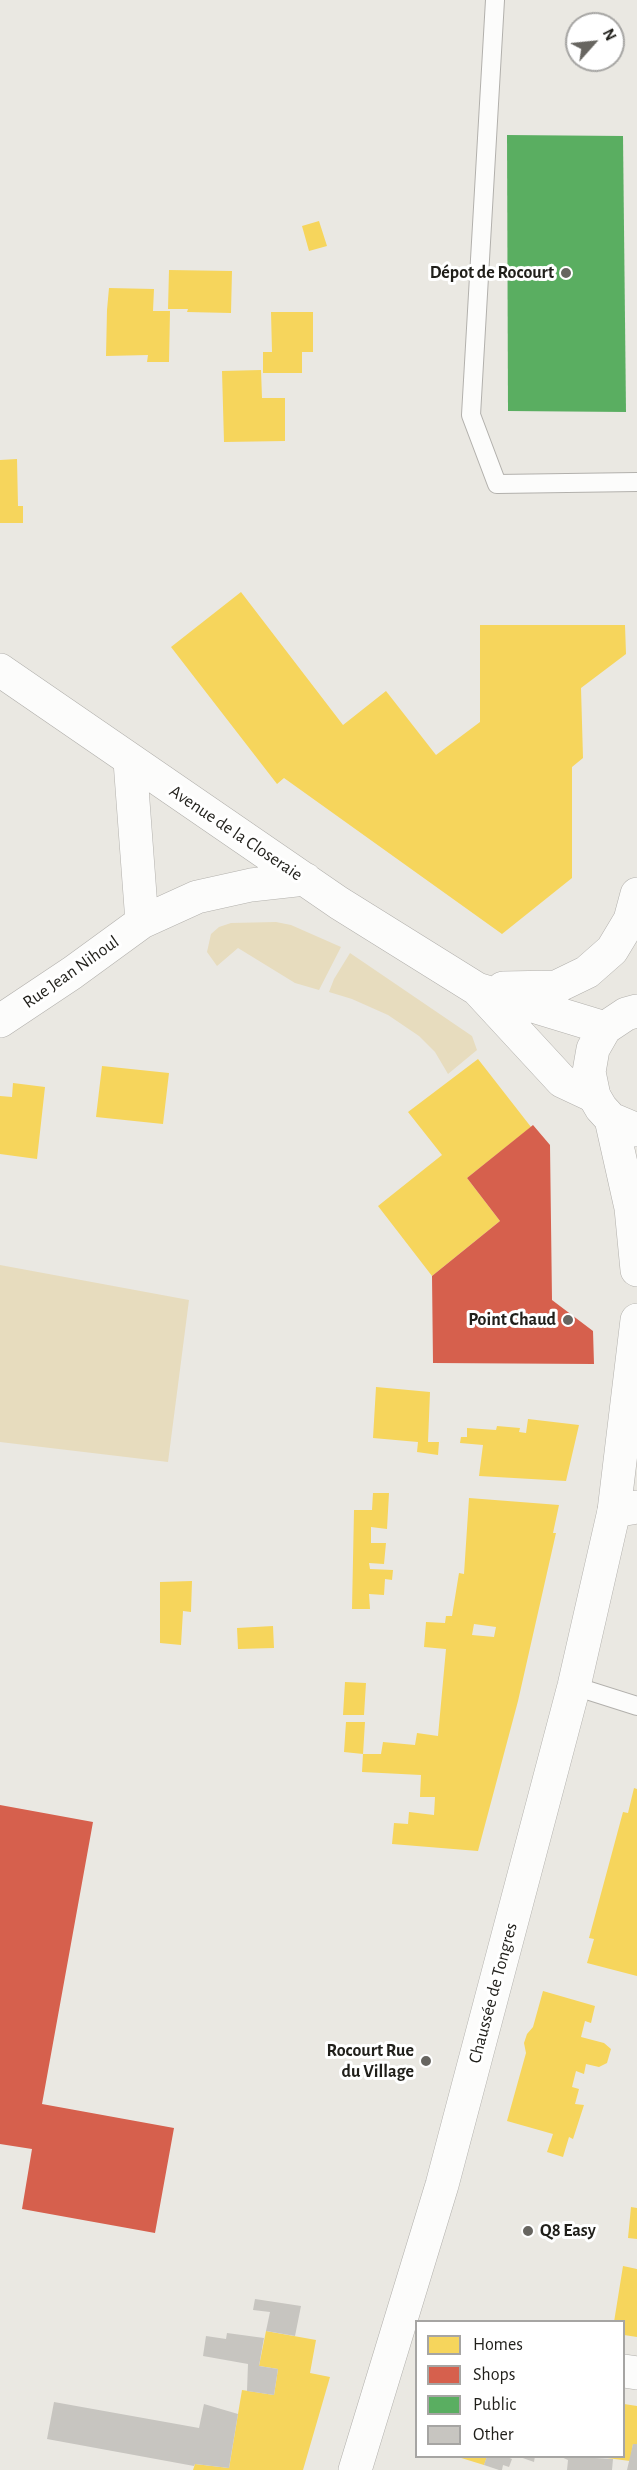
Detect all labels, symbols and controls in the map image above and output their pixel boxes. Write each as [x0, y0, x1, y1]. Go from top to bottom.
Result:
north arrow [565, 12, 625, 72]
text: N [600, 26, 619, 43]
place label: Dépot de Rocourt [430, 262, 554, 284]
marker: Dépot de Rocourt [559, 266, 573, 280]
street label: Avenue de la Closeraie [165, 780, 307, 886]
street label: Rue Jean Nihoul [19, 931, 123, 1013]
place label: Point Chaud [468, 1309, 556, 1331]
marker: Point Chaud [561, 1313, 575, 1327]
street label: Chaussée de Tongres [464, 1920, 522, 2066]
place label: Rocourt Rue du Village [327, 2040, 414, 2082]
marker: Rocourt Rue du Village [419, 2054, 433, 2068]
place label: Q8 Easy [540, 2220, 596, 2242]
marker: Q8 Easy [521, 2224, 535, 2238]
legend [415, 2320, 625, 2458]
text: Homes [473, 2336, 523, 2354]
text: Shops [473, 2366, 515, 2384]
text: Public [473, 2396, 516, 2414]
text: Other [473, 2426, 514, 2444]

